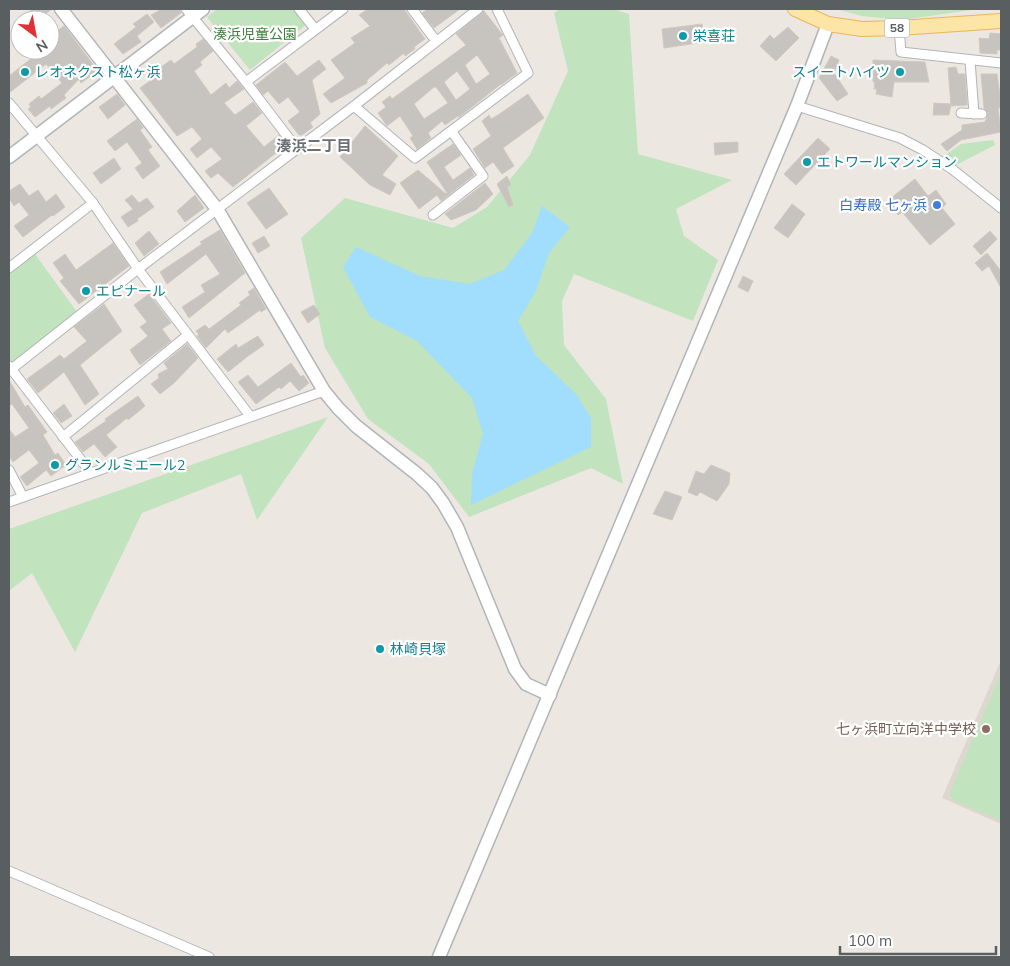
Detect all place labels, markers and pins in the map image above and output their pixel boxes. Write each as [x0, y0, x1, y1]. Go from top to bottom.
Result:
place label: 栄喜荘 [693, 27, 735, 45]
marker: 栄喜荘 [677, 30, 689, 42]
place label: レオネクスト松ヶ浜 [35, 63, 161, 81]
place label: スイートハイツ [792, 63, 890, 81]
marker: レオネクスト松ヶ浜 [19, 66, 31, 78]
marker: スイートハイツ [894, 66, 906, 78]
place label: エトワールマンション [817, 153, 957, 171]
marker: エトワールマンション [801, 156, 813, 168]
place label: 白寿殿 七ヶ浜 [839, 196, 927, 214]
marker: 白寿殿 七ヶ浜 [931, 199, 943, 211]
place label: エピナール [96, 282, 166, 300]
marker: エピナール [80, 285, 92, 297]
place label: グランルミエール2 [65, 456, 185, 474]
marker: グランルミエール2 [49, 459, 61, 471]
place label: 林崎貝塚 [390, 640, 446, 658]
marker: 林崎貝塚 [374, 643, 386, 655]
place label: 七ヶ浜町立向洋中学校 [836, 720, 976, 738]
marker: 七ヶ浜町立向洋中学校 [980, 723, 992, 735]

